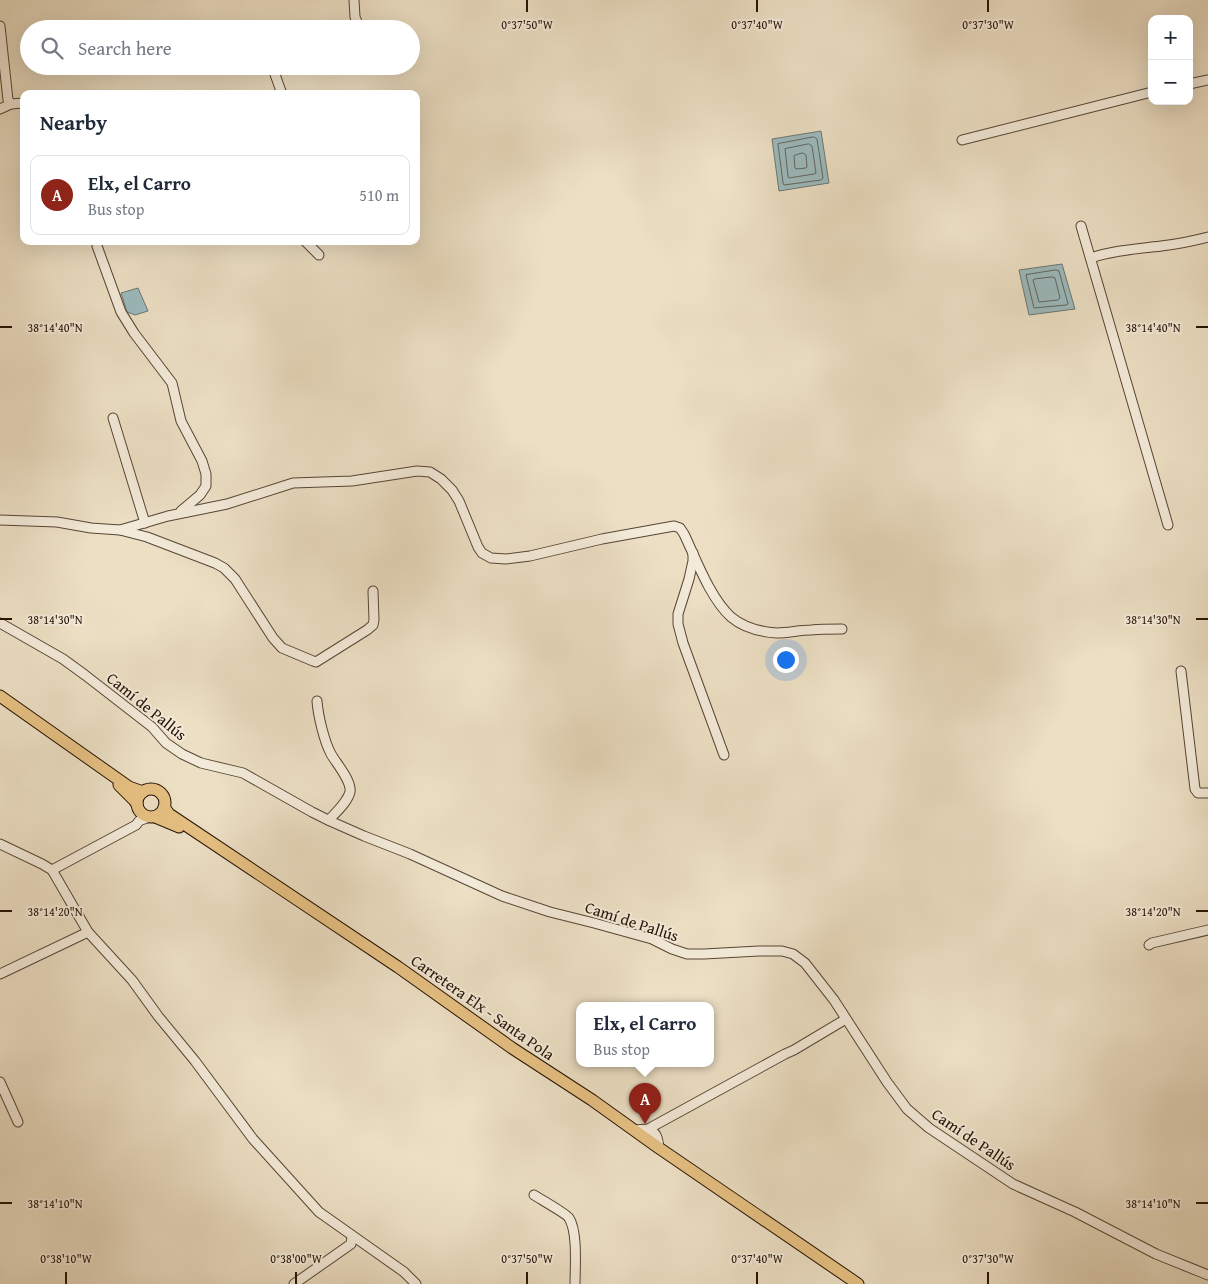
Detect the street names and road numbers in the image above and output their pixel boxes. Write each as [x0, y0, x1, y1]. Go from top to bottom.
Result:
street label: Camí de Pallús [102, 666, 192, 746]
street label: Camí de Pallús [582, 895, 682, 947]
street label: Carretera Elx - Santa Pola [406, 948, 560, 1066]
street label: Camí de Pallús [927, 1102, 1021, 1176]

